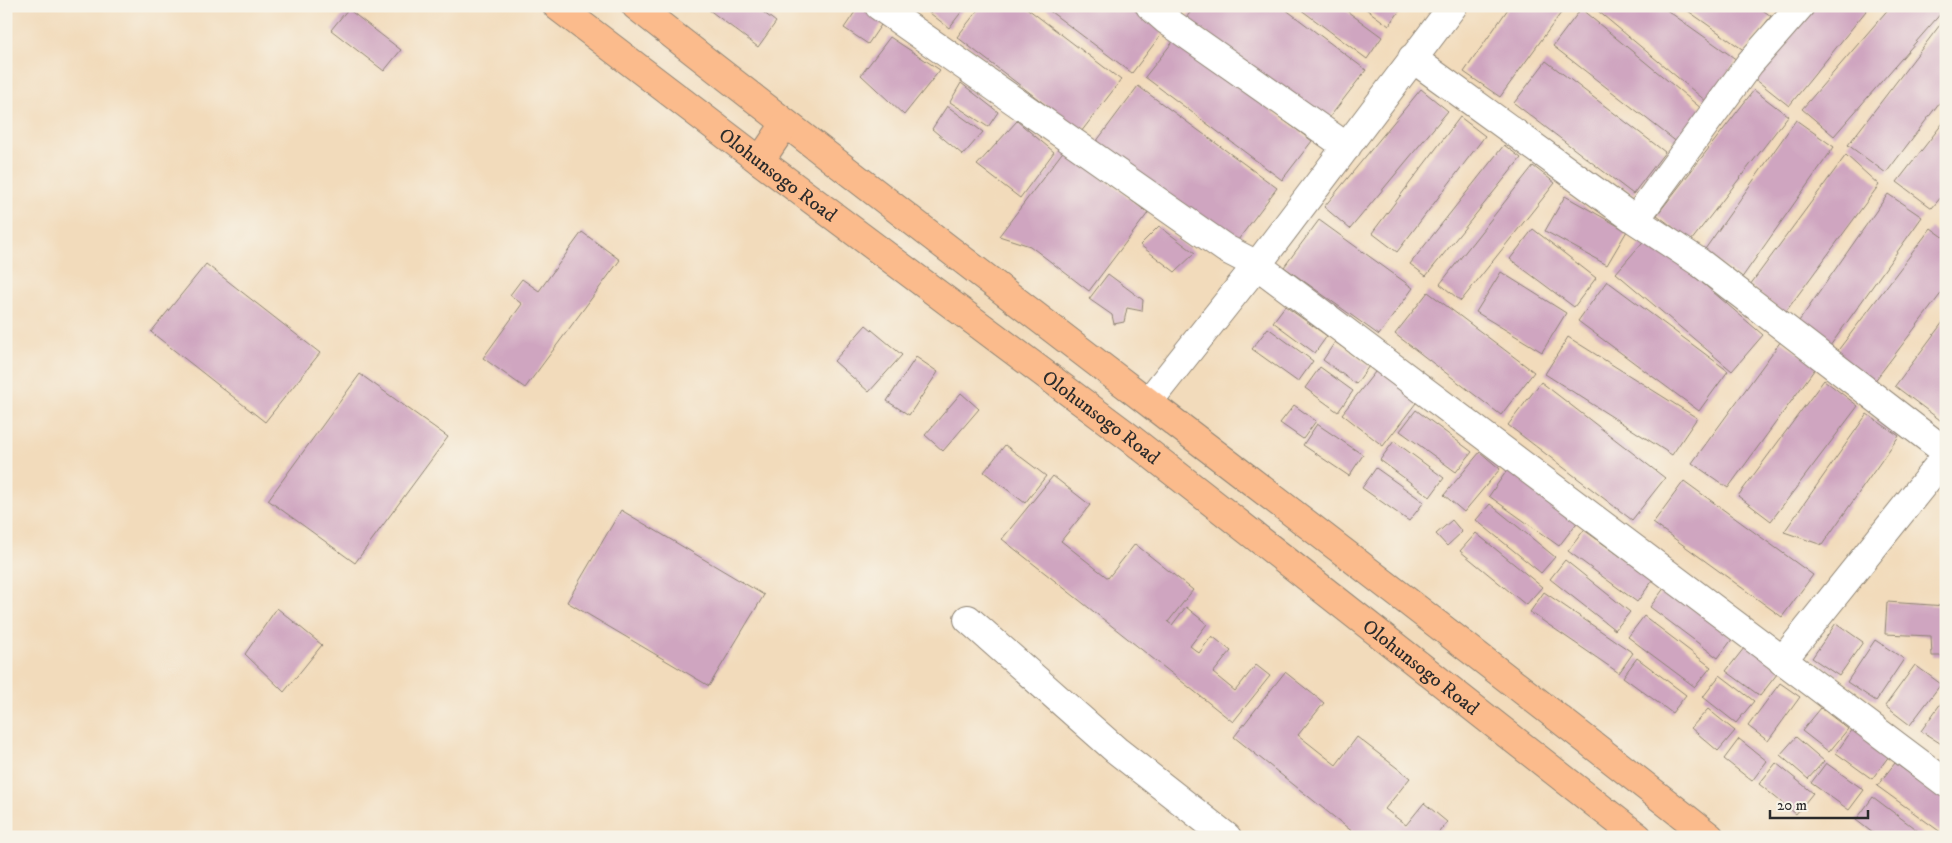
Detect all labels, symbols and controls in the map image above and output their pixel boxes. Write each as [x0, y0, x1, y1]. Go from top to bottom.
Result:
street label: Olohunsogo Road [713, 123, 841, 228]
street label: Olohunsogo Road [1036, 365, 1165, 471]
street label: Olohunsogo Road [1357, 614, 1484, 722]
scale bar [1770, 788, 1867, 820]
text: 20 m [1777, 796, 1807, 815]

